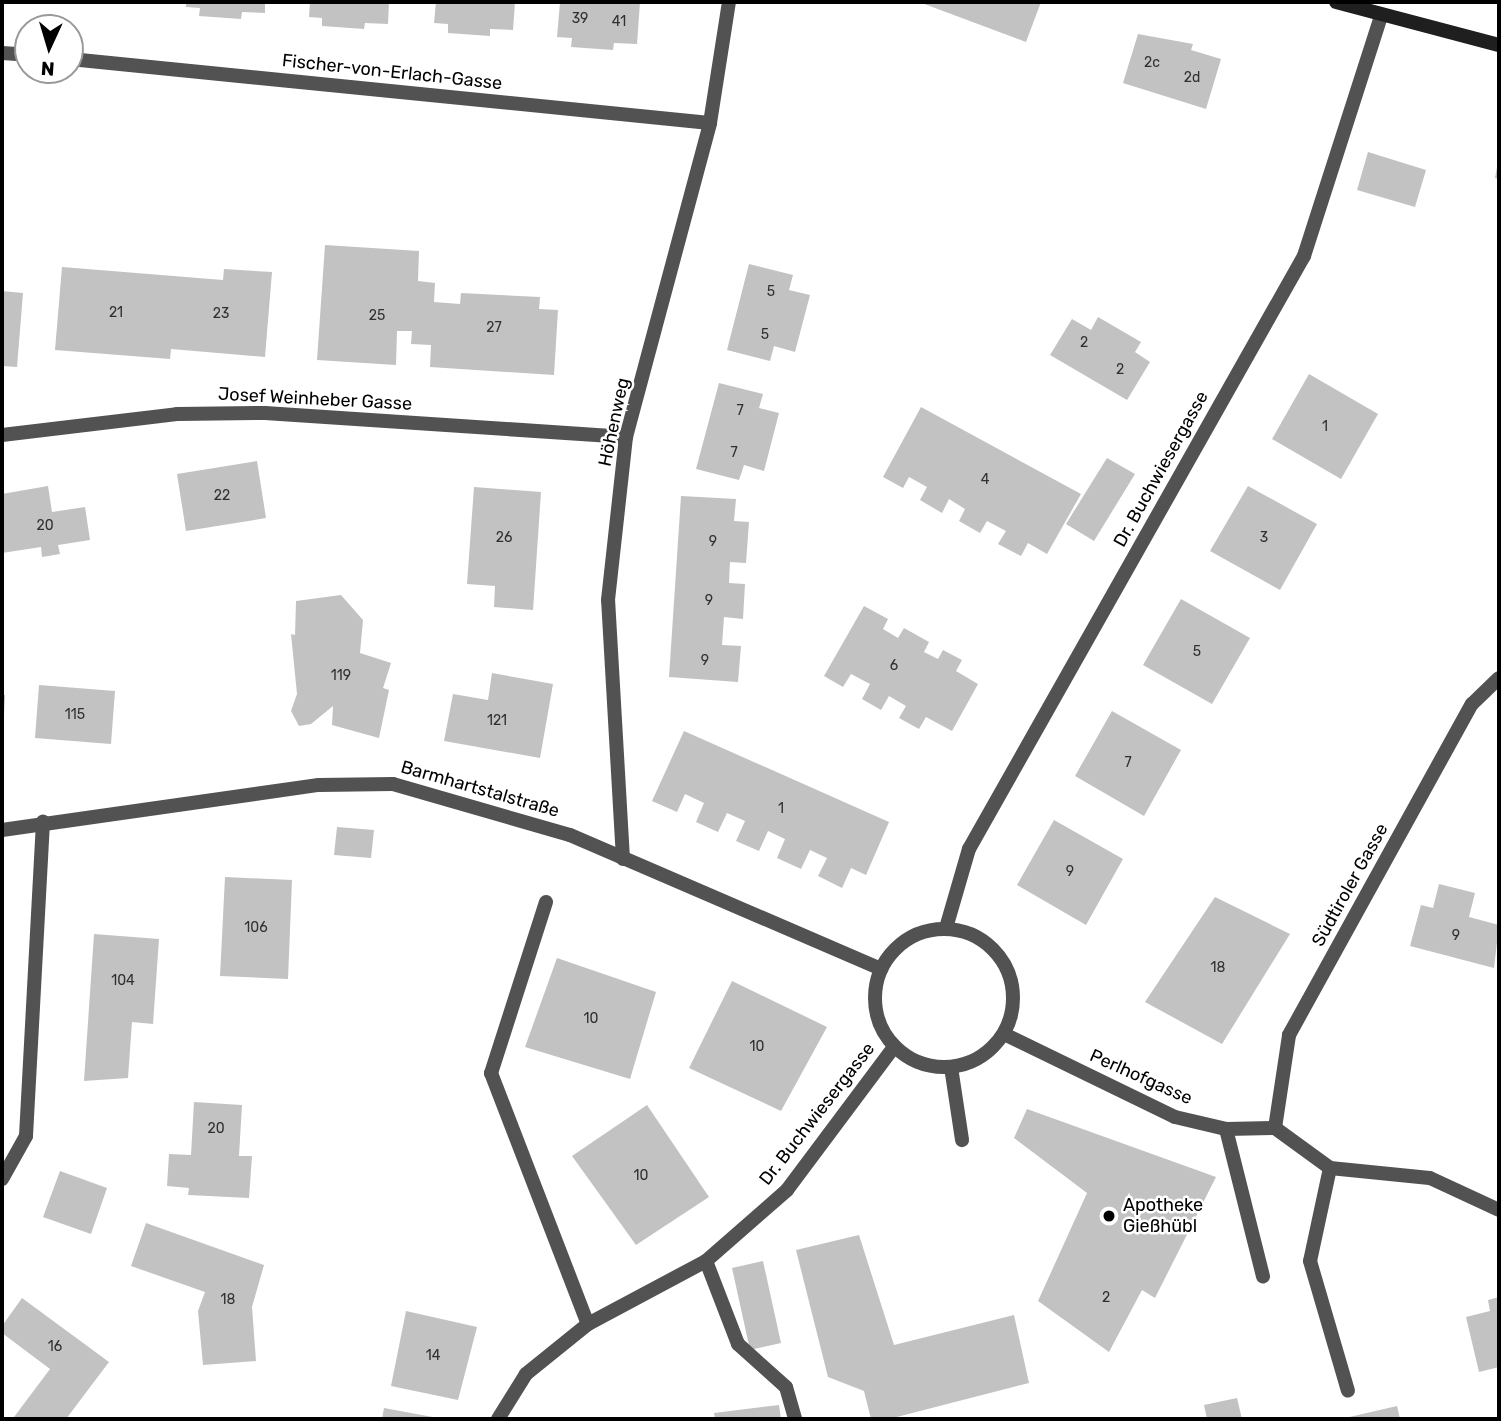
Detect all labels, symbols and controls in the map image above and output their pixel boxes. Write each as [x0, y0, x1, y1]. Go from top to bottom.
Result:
house number: 39 [572, 11, 588, 27]
north arrow [14, 14, 84, 84]
house number: 41 [612, 14, 626, 30]
street label: Fischer-von-Erlach-Gasse [281, 50, 503, 94]
house number: 2c [1144, 55, 1160, 71]
text: N [40, 57, 55, 80]
house number: 2d [1184, 70, 1200, 86]
house number: 5 [767, 284, 775, 300]
house number: 21 [109, 305, 123, 321]
house number: 23 [213, 306, 229, 322]
house number: 25 [369, 308, 385, 324]
house number: 27 [486, 320, 502, 336]
house number: 5 [761, 327, 769, 343]
house number: 2 [1080, 335, 1088, 351]
house number: 2 [1116, 362, 1124, 378]
street label: Höhenweg [594, 376, 634, 468]
street label: Josef Weinheber Gasse [217, 383, 413, 415]
street label: Dr. Buchwiesergasse [1109, 387, 1213, 551]
house number: 7 [736, 403, 744, 419]
house number: 1 [1322, 419, 1328, 435]
house number: 7 [730, 445, 738, 461]
house number: 4 [981, 472, 989, 488]
house number: 22 [214, 488, 230, 504]
house number: 20 [36, 518, 54, 534]
house number: 26 [496, 530, 512, 546]
house number: 3 [1260, 530, 1268, 546]
house number: 9 [709, 534, 717, 550]
house number: 9 [705, 593, 713, 609]
house number: 5 [1193, 644, 1201, 660]
house number: 9 [701, 653, 709, 669]
house number: 6 [890, 658, 898, 674]
house number: 119 [331, 668, 351, 684]
house number: 115 [65, 707, 85, 723]
house number: 121 [487, 713, 507, 729]
house number: 7 [1124, 755, 1132, 771]
street label: Barmhartstalstraße [398, 756, 562, 822]
house number: 1 [778, 801, 784, 817]
street label: Südtiroler Gasse [1307, 820, 1393, 950]
house number: 9 [1066, 864, 1074, 880]
house number: 106 [244, 920, 268, 936]
house number: 9 [1452, 928, 1460, 944]
house number: 18 [1211, 960, 1225, 976]
house number: 104 [111, 973, 135, 989]
house number: 10 [584, 1011, 598, 1027]
street label: Dr. Buchwiesergasse [755, 1038, 879, 1190]
house number: 10 [750, 1039, 764, 1055]
street label: Perlhofgasse [1086, 1045, 1196, 1109]
house number: 20 [207, 1121, 225, 1137]
house number: 10 [634, 1168, 648, 1184]
place label: Apotheke Gießhübl [1123, 1195, 1203, 1238]
marker: Apotheke Gießhübl [1101, 1208, 1117, 1224]
house number: 2 [1102, 1290, 1110, 1306]
house number: 18 [221, 1292, 235, 1308]
house number: 16 [48, 1339, 62, 1355]
house number: 14 [426, 1348, 440, 1364]

